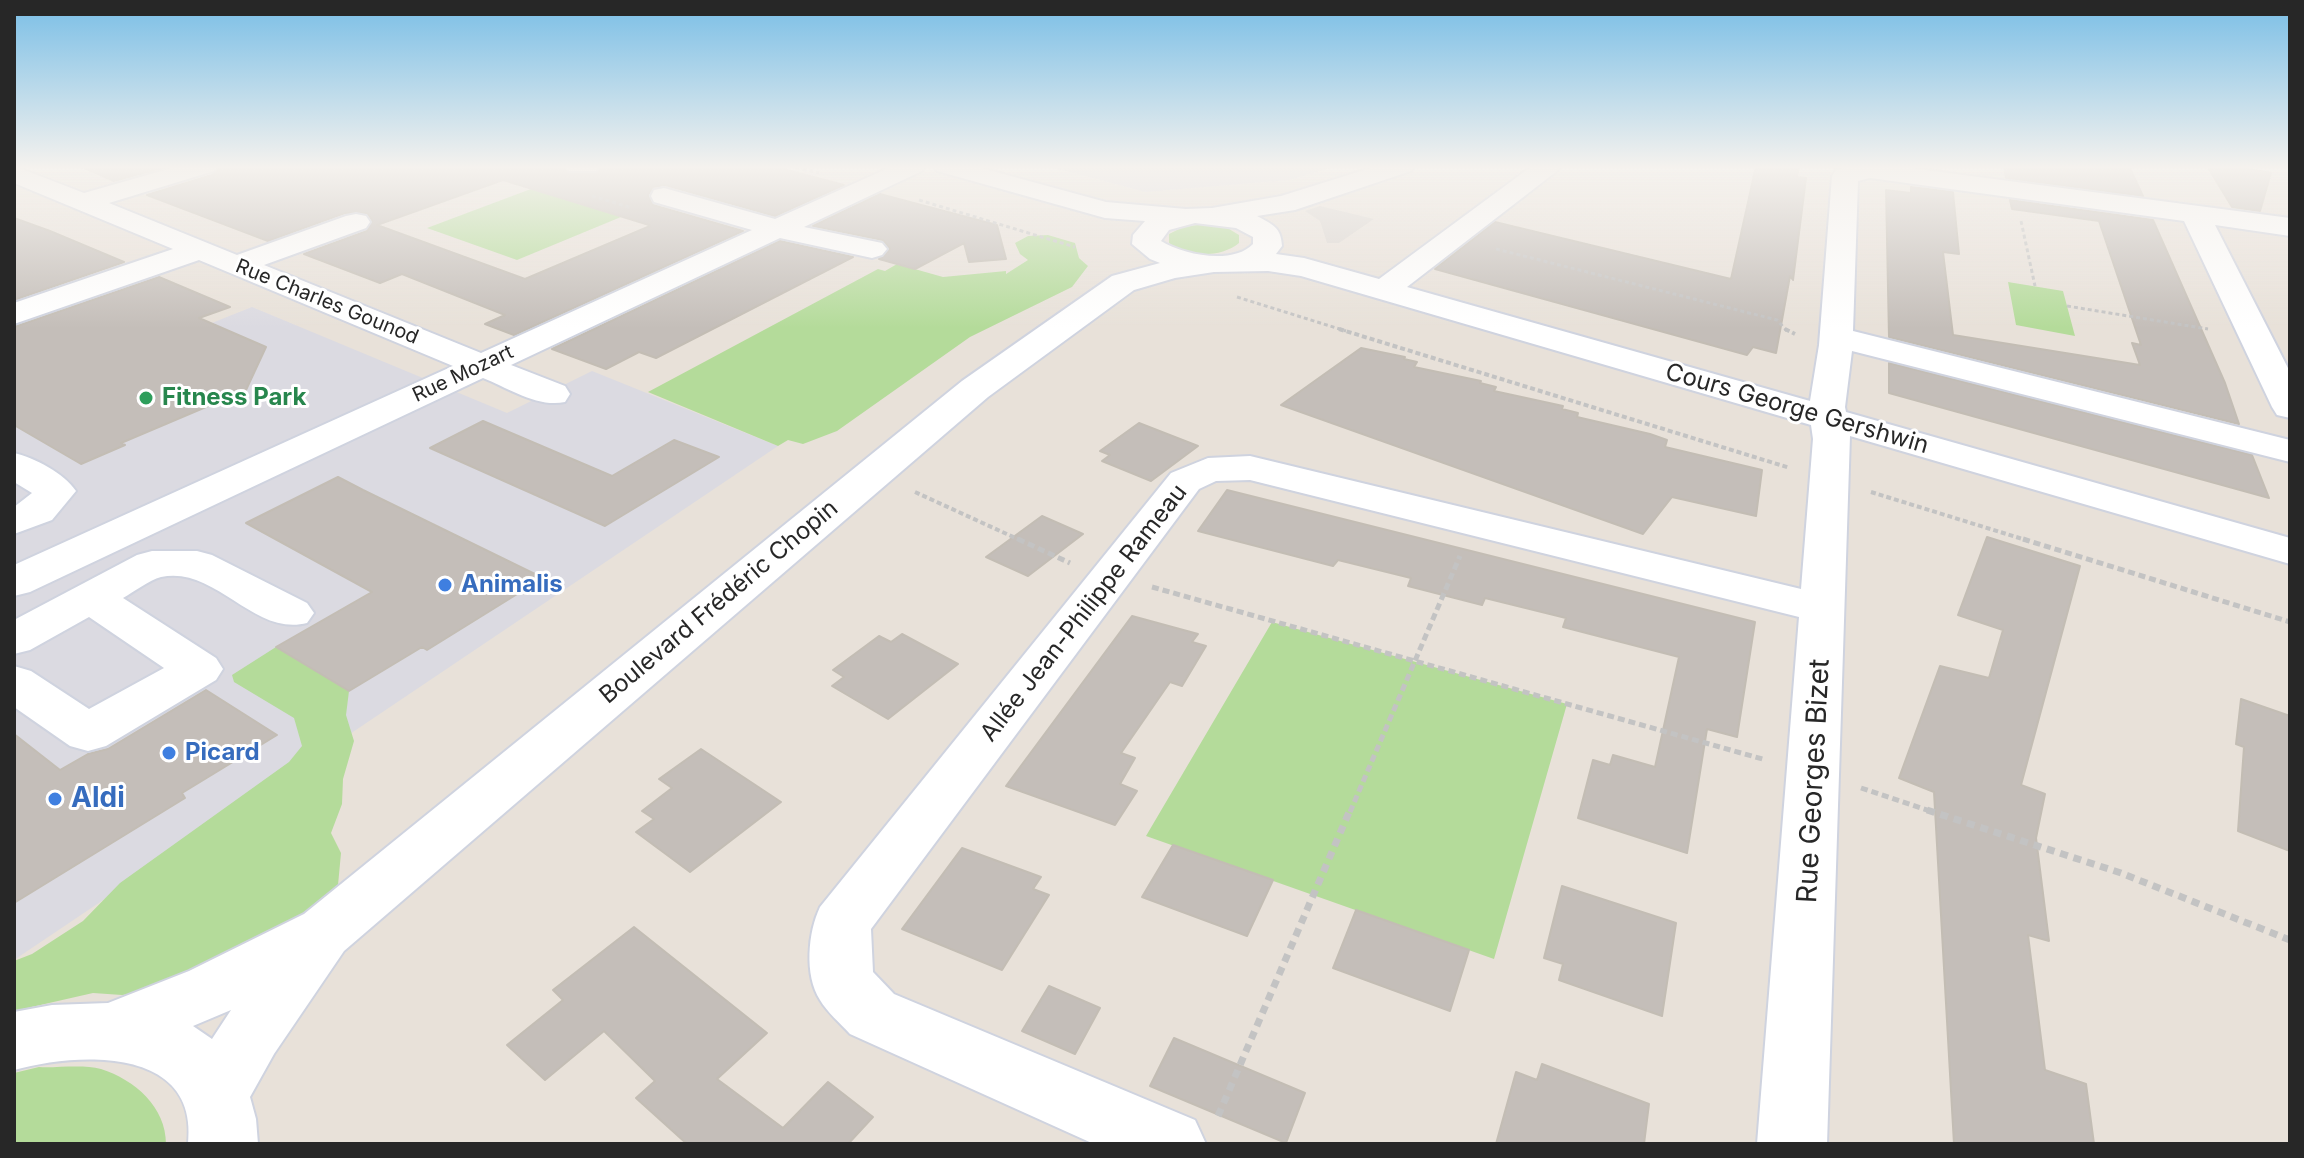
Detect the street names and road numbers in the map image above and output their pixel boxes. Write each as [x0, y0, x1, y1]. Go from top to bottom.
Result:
street label: Rue Charles Gounod [232, 254, 422, 350]
street label: Rue Mozart [409, 340, 517, 408]
street label: Cours George Gershwin [1662, 358, 1932, 460]
street label: Allée Jean-Philippe Rameau [975, 479, 1193, 747]
street label: Boulevard Frédéric Chopin [594, 494, 844, 710]
street label: Rue Georges Bizet [1791, 658, 1837, 904]

